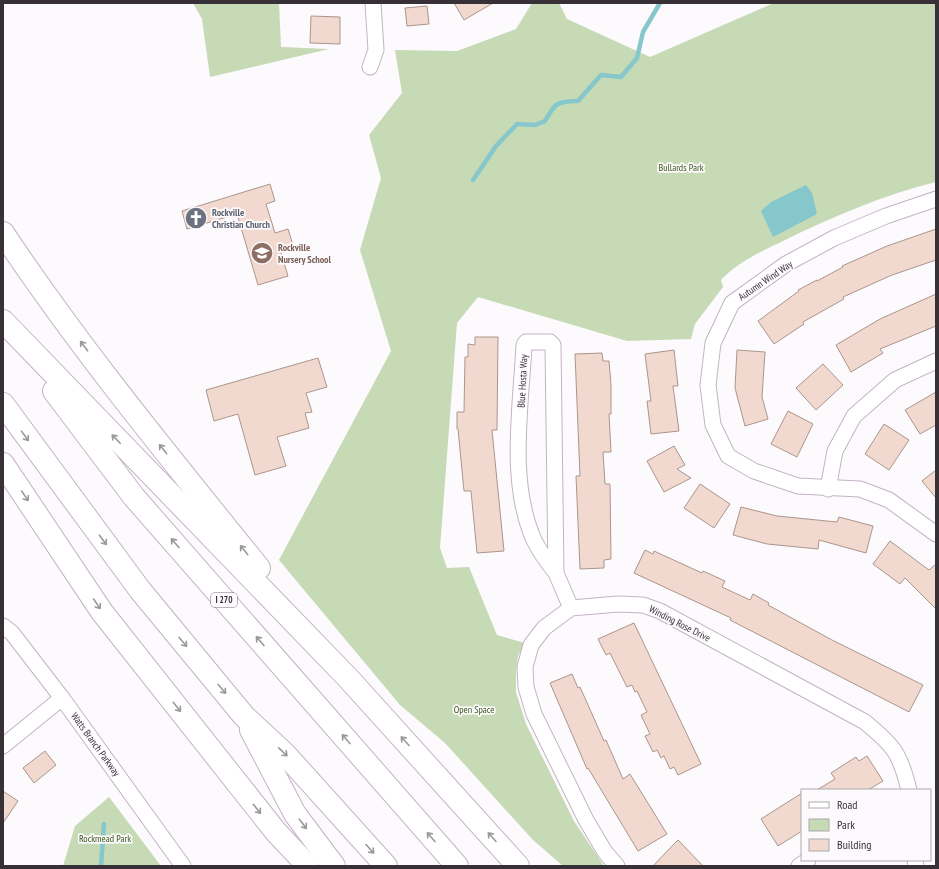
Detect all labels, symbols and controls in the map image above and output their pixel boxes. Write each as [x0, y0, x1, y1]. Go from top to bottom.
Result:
park label: Bullards Park [658, 161, 704, 174]
church icon: Rockville Christian Church [183, 205, 209, 231]
place label: Rockville Christian Church [212, 206, 270, 231]
school or university icon: Rockville Nursery School [249, 240, 275, 266]
place label: Rockville Nursery School [278, 241, 332, 266]
street label: Autumn Wind Way [736, 257, 795, 303]
one-way arrow [79, 340, 88, 351]
street label: Blue Hosta Way [515, 354, 530, 408]
one-way arrow [21, 430, 29, 441]
one-way arrow [112, 434, 121, 444]
one-way arrow [158, 444, 167, 455]
one-way arrow [21, 490, 29, 501]
one-way arrow [98, 535, 107, 546]
one-way arrow [170, 538, 179, 548]
one-way arrow [240, 545, 249, 555]
road number: I 270 [211, 593, 237, 607]
one-way arrow [93, 598, 101, 609]
street label: Winding Rose Drive [647, 602, 713, 644]
one-way arrow [256, 636, 265, 646]
one-way arrow [178, 637, 187, 648]
one-way arrow [217, 684, 226, 695]
one-way arrow [173, 701, 181, 712]
park label: Open Space [454, 703, 494, 716]
street label: Watts Branch Parkway [68, 710, 123, 779]
one-way arrow [341, 733, 350, 744]
one-way arrow [401, 736, 410, 746]
one-way arrow [278, 747, 288, 757]
legend [801, 789, 931, 861]
text: Road [837, 797, 857, 812]
one-way arrow [253, 803, 262, 814]
text: Park [837, 817, 855, 832]
one-way arrow [299, 818, 307, 829]
one-way arrow [427, 831, 436, 842]
park label: Rockmead Park [79, 832, 131, 845]
one-way arrow [487, 832, 497, 842]
text: Building [837, 837, 872, 852]
one-way arrow [365, 843, 374, 853]

